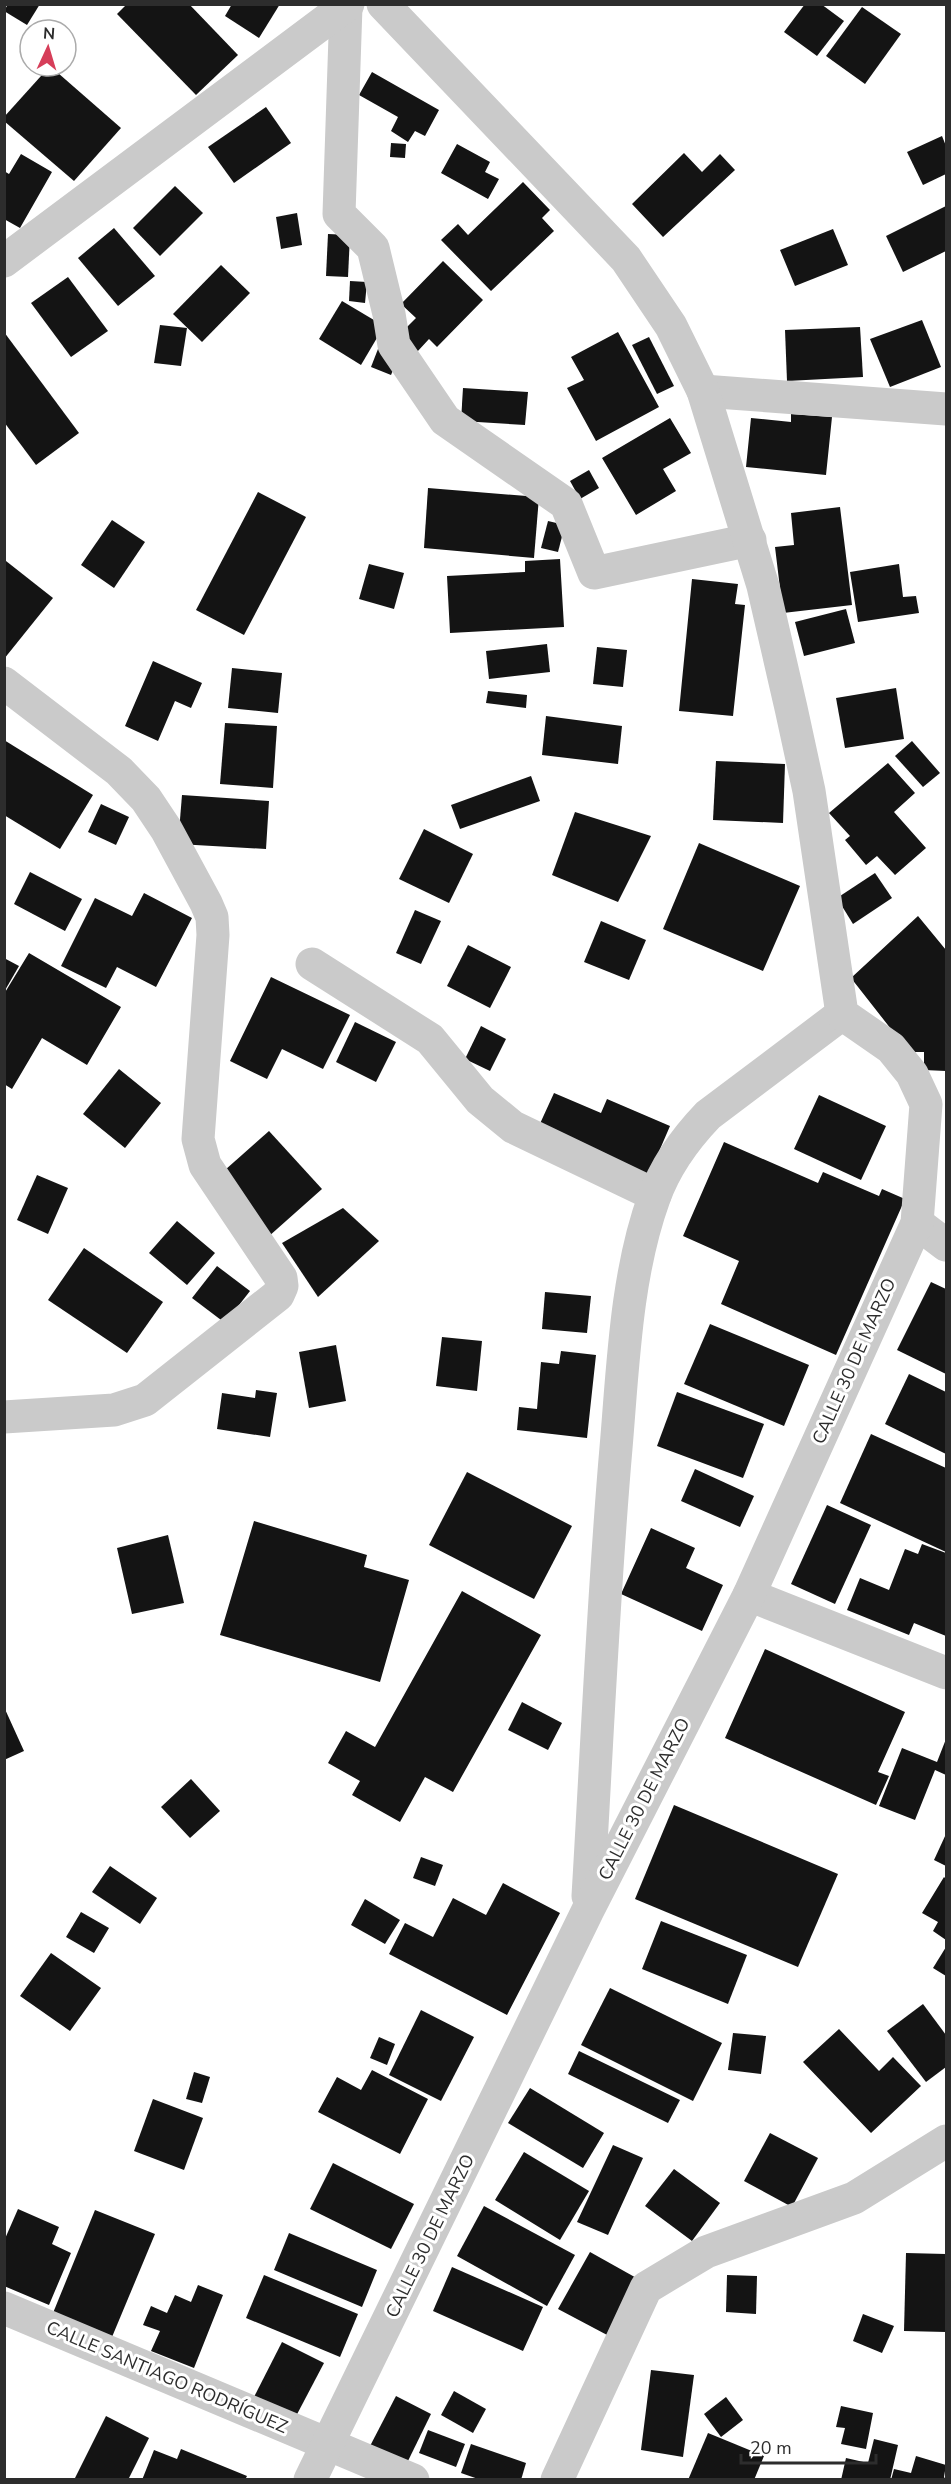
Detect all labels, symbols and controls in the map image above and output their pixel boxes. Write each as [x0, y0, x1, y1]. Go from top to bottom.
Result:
north arrow [18, 18, 78, 78]
text: N [42, 23, 56, 45]
street label: CALLE 30 DE MARZO [807, 1274, 901, 1448]
street label: CALLE 30 DE MARZO [593, 1714, 695, 1884]
street label: CALLE 30 DE MARZO [380, 2150, 480, 2322]
street label: CALLE SANTIAGO RODRÍGUEZ [43, 2315, 292, 2439]
scale bar [741, 2427, 876, 2465]
text: 20 m [750, 2436, 792, 2460]

